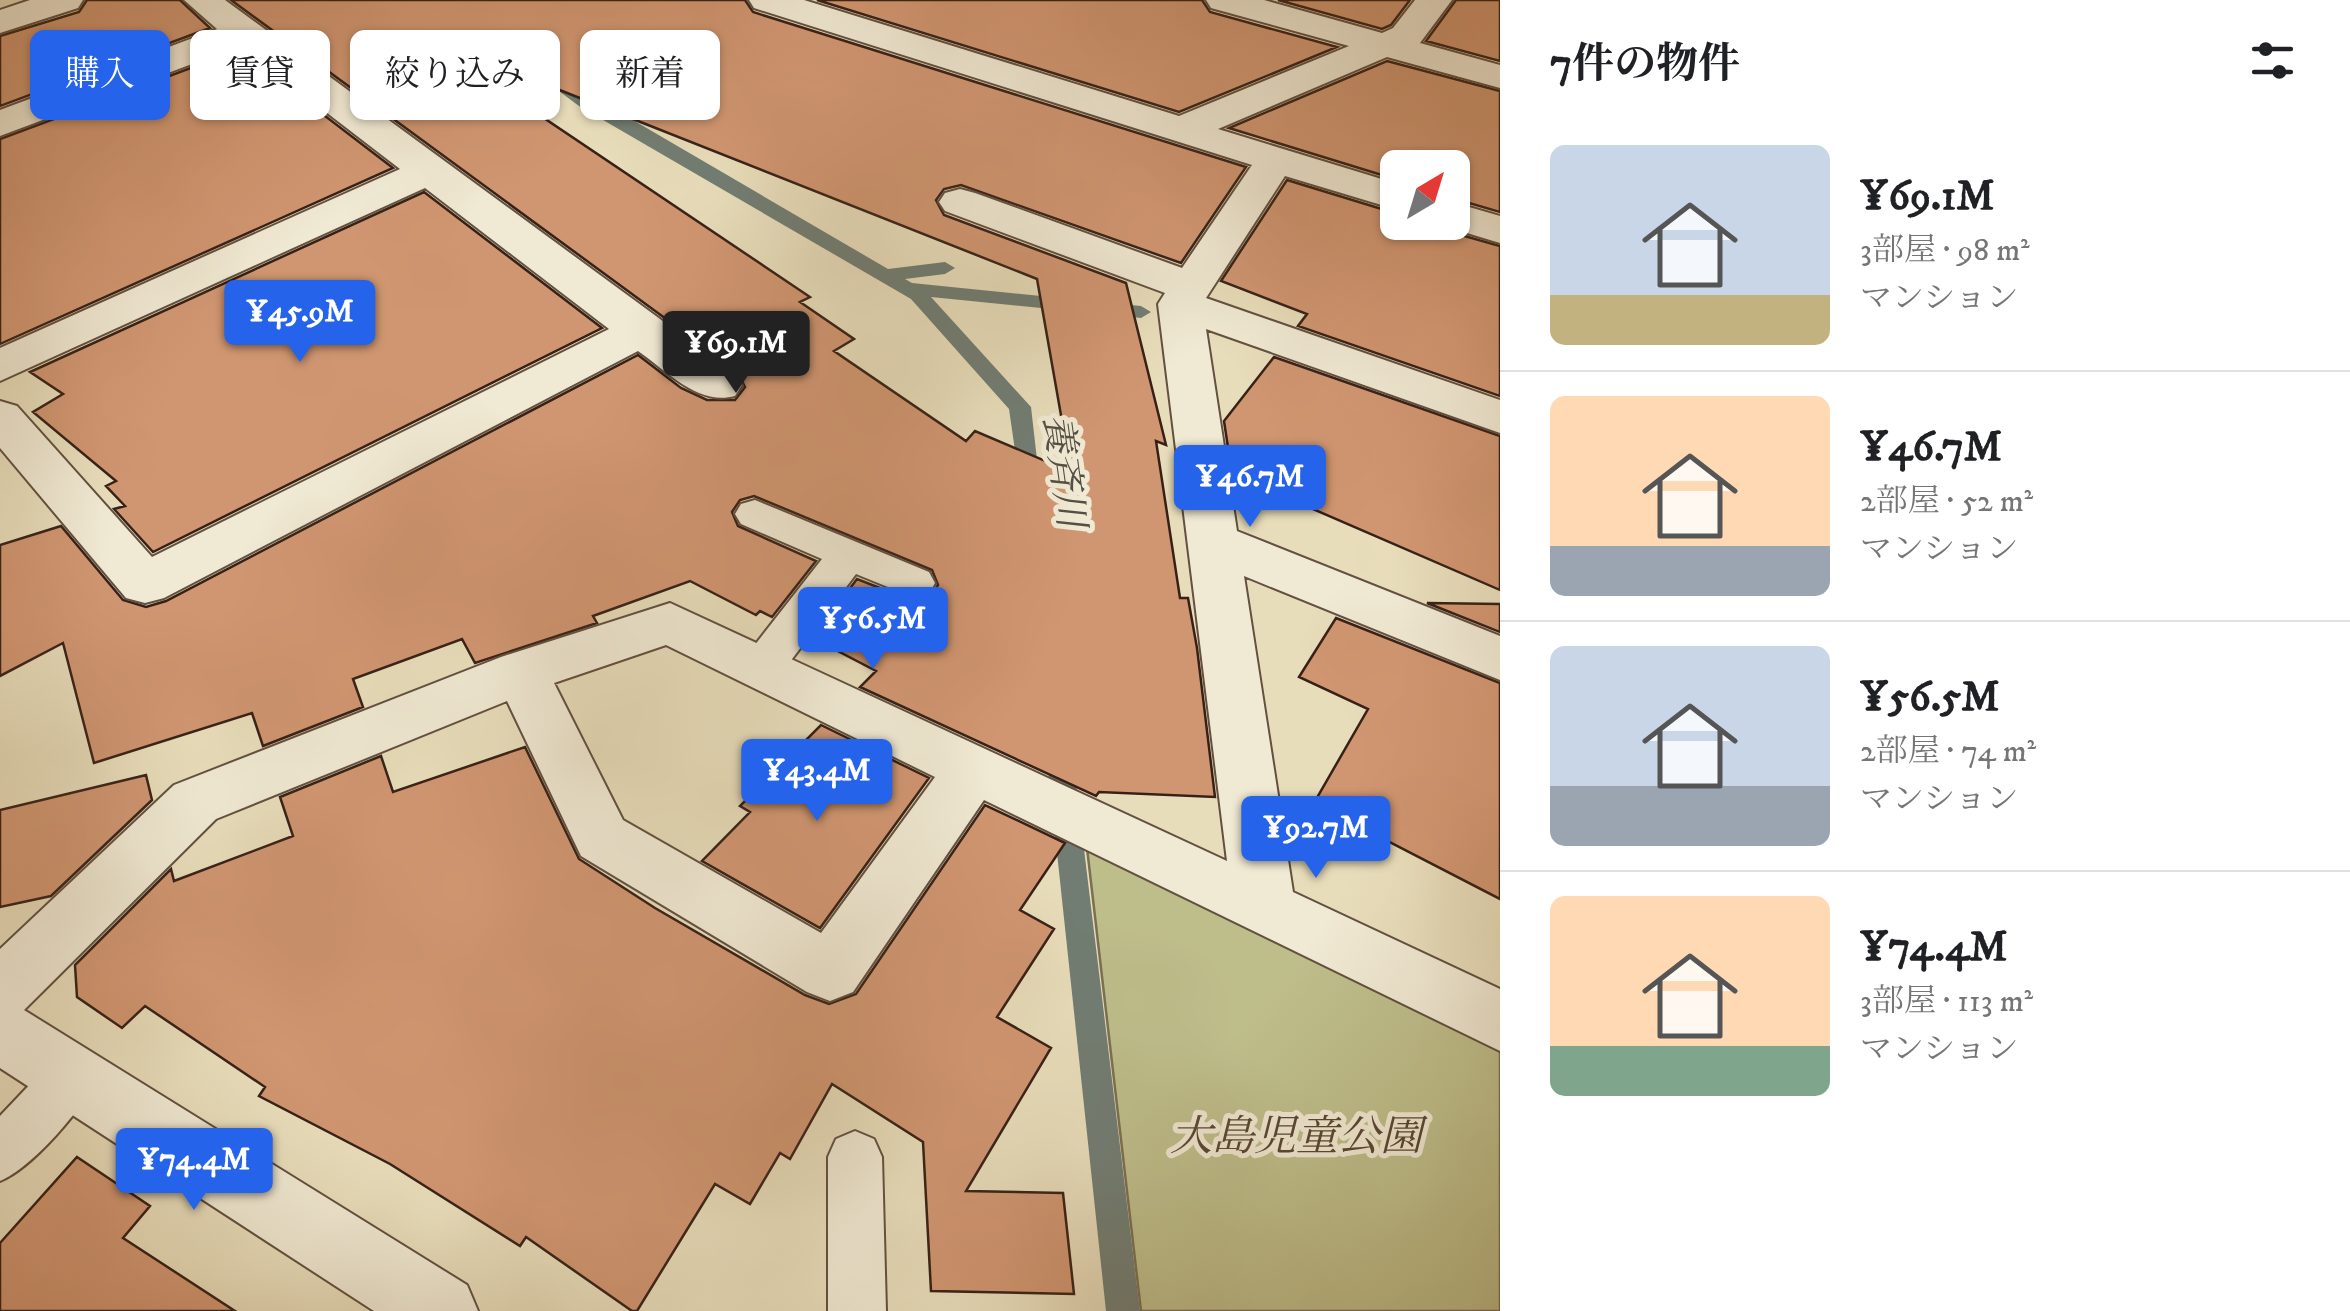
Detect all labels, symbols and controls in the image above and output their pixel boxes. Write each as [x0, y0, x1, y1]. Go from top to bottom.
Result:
chip: 購入 [30, 30, 170, 120]
chip: 賃貸 [190, 30, 330, 120]
chip: 絞り込み [350, 30, 560, 120]
chip: 新着 [580, 30, 720, 120]
icon: filters [2245, 33, 2300, 88]
text: 7件の物件 [1550, 39, 1740, 91]
north arrow [1380, 150, 1470, 240]
map controls [1380, 150, 1470, 240]
text: ¥69.1M [1860, 171, 1995, 223]
icon: home [1630, 185, 1750, 305]
text: 3部屋 · 98 m² [1860, 231, 2030, 271]
text: マンション [1860, 279, 2019, 319]
pin: ¥45.9M [219, 280, 381, 365]
text: ¥45.9M [246, 292, 354, 332]
pin: ¥69.1M [655, 311, 817, 396]
text: ¥69.1M [685, 323, 787, 363]
water label: 養斉川 [1031, 411, 1095, 535]
text: ¥46.7M [1860, 422, 2002, 474]
icon: home [1630, 436, 1750, 556]
pin: ¥46.7M [1169, 445, 1331, 530]
text: ¥46.7M [1196, 457, 1304, 497]
text: 2部屋 · 52 m² [1860, 482, 2033, 522]
text: マンション [1860, 530, 2019, 570]
pin: ¥56.5M [792, 587, 954, 672]
text: ¥56.5M [820, 599, 926, 639]
text: ¥56.5M [1860, 672, 2000, 724]
icon: home [1630, 686, 1750, 806]
text: 2部屋 · 74 m² [1860, 732, 2036, 772]
pin: ¥43.4M [736, 739, 898, 824]
text: ¥43.4M [763, 751, 871, 791]
text: マンション [1860, 780, 2019, 820]
pin: ¥92.7M [1235, 796, 1397, 881]
text: ¥92.7M [1263, 808, 1369, 848]
text: ¥74.4M [1860, 922, 2008, 974]
icon: home [1630, 936, 1750, 1056]
text: 3部屋 · 113 m² [1860, 982, 2033, 1022]
text: マンション [1860, 1030, 2019, 1070]
park label: 大島児童公園 [1170, 1112, 1428, 1164]
pin: ¥74.4M [113, 1128, 275, 1213]
text: ¥74.4M [138, 1140, 250, 1180]

